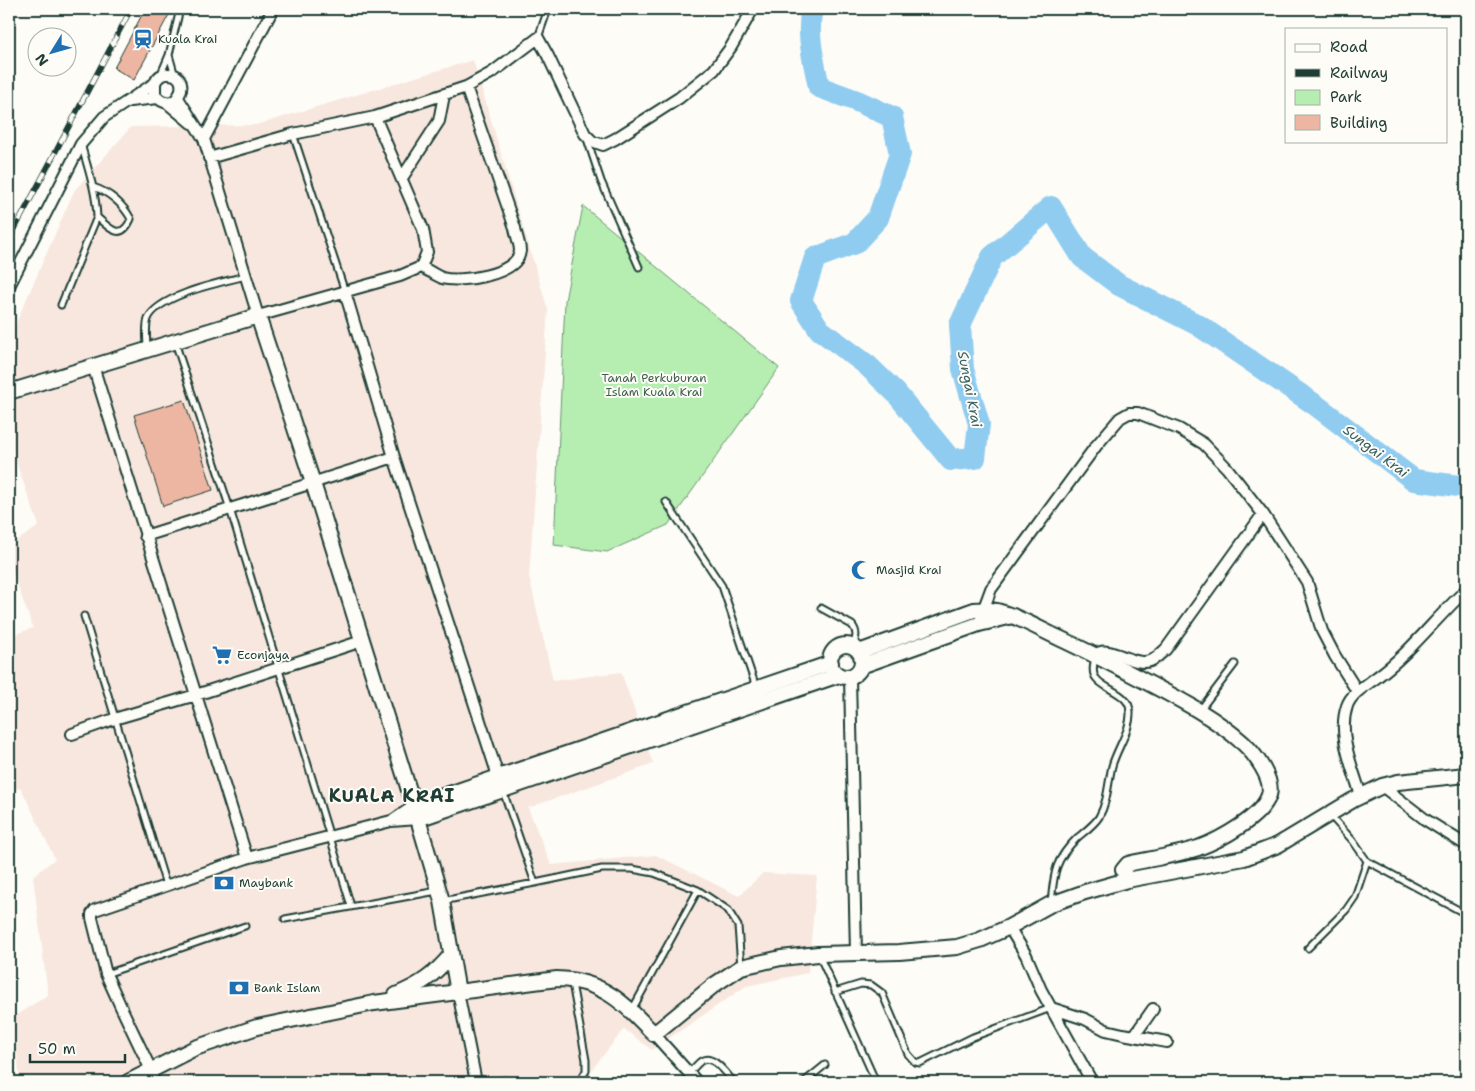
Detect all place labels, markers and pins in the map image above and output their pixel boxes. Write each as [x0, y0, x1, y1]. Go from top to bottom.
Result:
station icon: Kuala Krai [132, 28, 154, 50]
place label: Kuala Krai [158, 31, 217, 47]
mosque icon: Masjid Krai [850, 559, 872, 581]
place label: Masjid Krai [876, 562, 942, 578]
supermarket icon: Econjaya [211, 644, 233, 666]
place label: Econjaya [237, 647, 290, 663]
bank icon: Maybank [213, 872, 235, 894]
place label: Maybank [239, 875, 293, 891]
bank icon: Bank Islam [228, 977, 250, 999]
place label: Bank Islam [254, 980, 320, 996]

